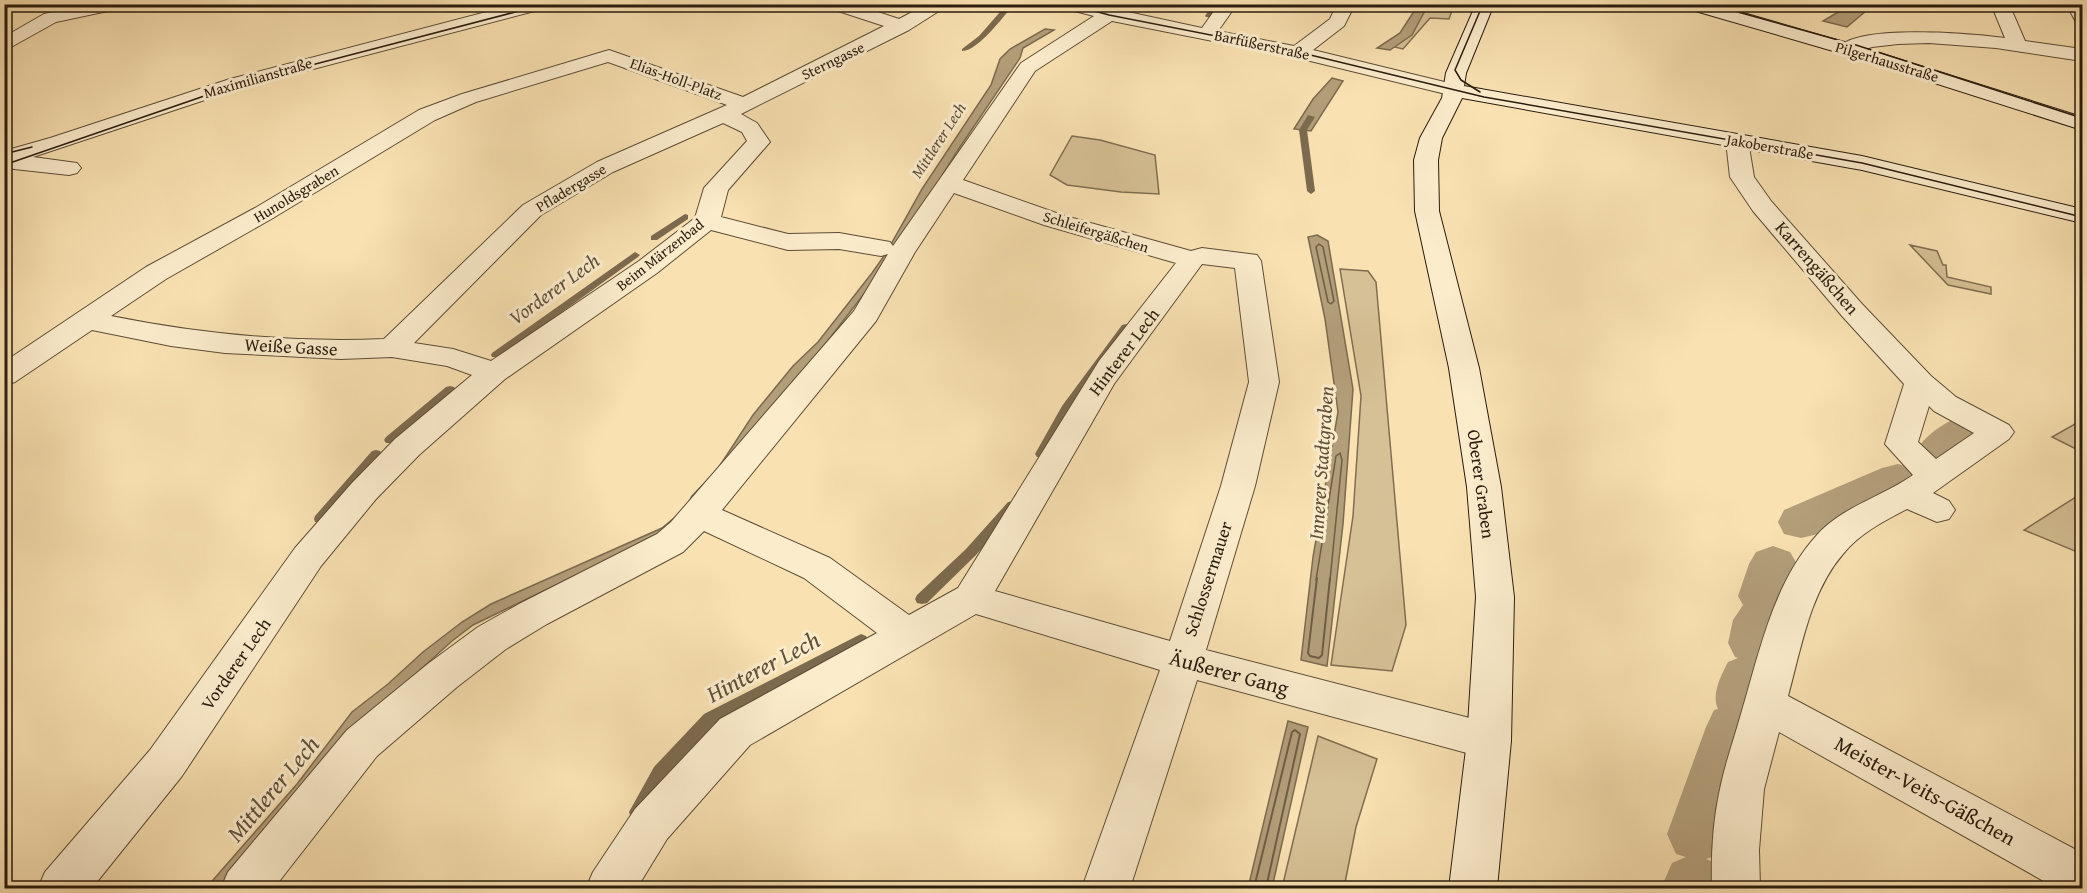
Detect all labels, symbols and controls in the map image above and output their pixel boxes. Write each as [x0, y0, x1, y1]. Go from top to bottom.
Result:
street label: Barfüßerstraße [1213, 24, 1312, 65]
street label: Sterngasse [798, 36, 868, 85]
street label: Pilgerhausstraße [1833, 36, 1941, 87]
street label: Maximilianstraße [201, 52, 315, 103]
street label: Elias-Holl-Platz [627, 52, 726, 105]
water label: Mittlerer Lech [905, 97, 971, 183]
street label: Jakoberstraße [1723, 128, 1815, 164]
street label: Pfladergasse [532, 158, 610, 217]
street label: Hunoldsgraben [249, 160, 343, 227]
street label: Schleifergäßchen [1041, 205, 1152, 258]
street label: Beim Märzenbad [612, 214, 708, 295]
street label: Karrengäßchen [1769, 215, 1866, 321]
water label: Vorderer Lech [502, 246, 605, 332]
street label: Hinterer Lech [1082, 302, 1166, 401]
street label: Weiße Gasse [244, 331, 338, 362]
water label: Innerer Stadtgraben [1301, 385, 1340, 541]
street label: Oberer Graben [1460, 428, 1503, 540]
street label: Schlossermauer [1176, 517, 1239, 640]
street label: Vorderer Lech [194, 612, 277, 715]
water label: Hinterer Lech [699, 622, 826, 712]
street label: Äußerer Gang [1166, 642, 1293, 703]
water label: Mittlerer Lech [218, 728, 327, 849]
street label: Meister-Veits-Gäßchen [1829, 728, 2022, 853]

